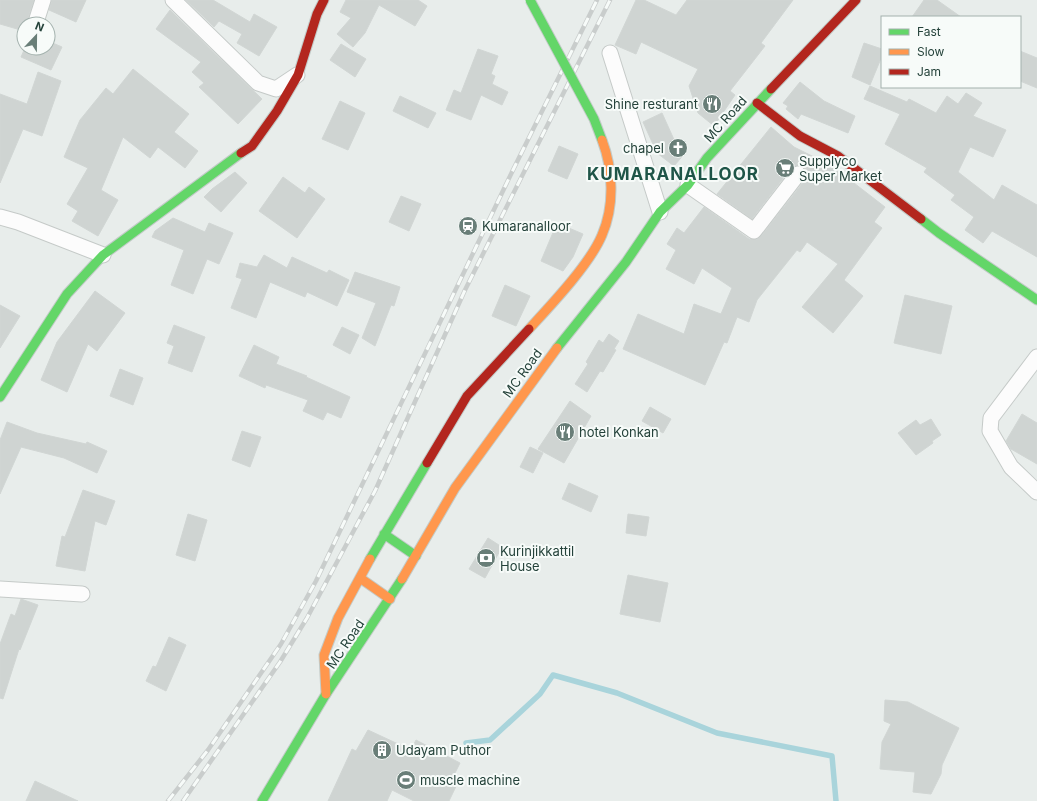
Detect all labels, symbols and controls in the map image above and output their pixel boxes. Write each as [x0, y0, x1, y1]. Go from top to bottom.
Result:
north arrow [16, 16, 56, 56]
legend [881, 16, 1021, 88]
text: N [33, 19, 46, 35]
text: Fast [917, 24, 941, 39]
text: Slow [917, 44, 945, 59]
text: Jam [917, 64, 941, 79]
street label: MC Road [700, 93, 750, 145]
restaurant icon: Shine resturant [701, 93, 723, 115]
place label: Shine resturant [605, 96, 698, 112]
church icon: chapel [667, 137, 689, 159]
place label: chapel [623, 140, 664, 156]
place label: Supplyco Super Market [799, 153, 882, 184]
supermarket icon: Supplyco Super Market [774, 157, 796, 179]
district label: KUMARANALLOOR [587, 164, 759, 184]
station icon: Kumaranalloor [457, 215, 479, 237]
place label: Kumaranalloor [482, 218, 571, 234]
street label: MC Road [499, 346, 545, 400]
restaurant icon: hotel Konkan [554, 421, 576, 443]
place label: hotel Konkan [579, 424, 659, 440]
place label: Kurinjikkattil House [500, 543, 574, 574]
bank icon: Kurinjikkattil House [475, 547, 497, 569]
street label: MC Road [323, 616, 367, 672]
building icon: Udayam Puthor [371, 739, 393, 761]
place label: Udayam Puthor [396, 742, 491, 758]
sports icon: muscle machine [395, 769, 417, 791]
place label: muscle machine [420, 772, 520, 788]

